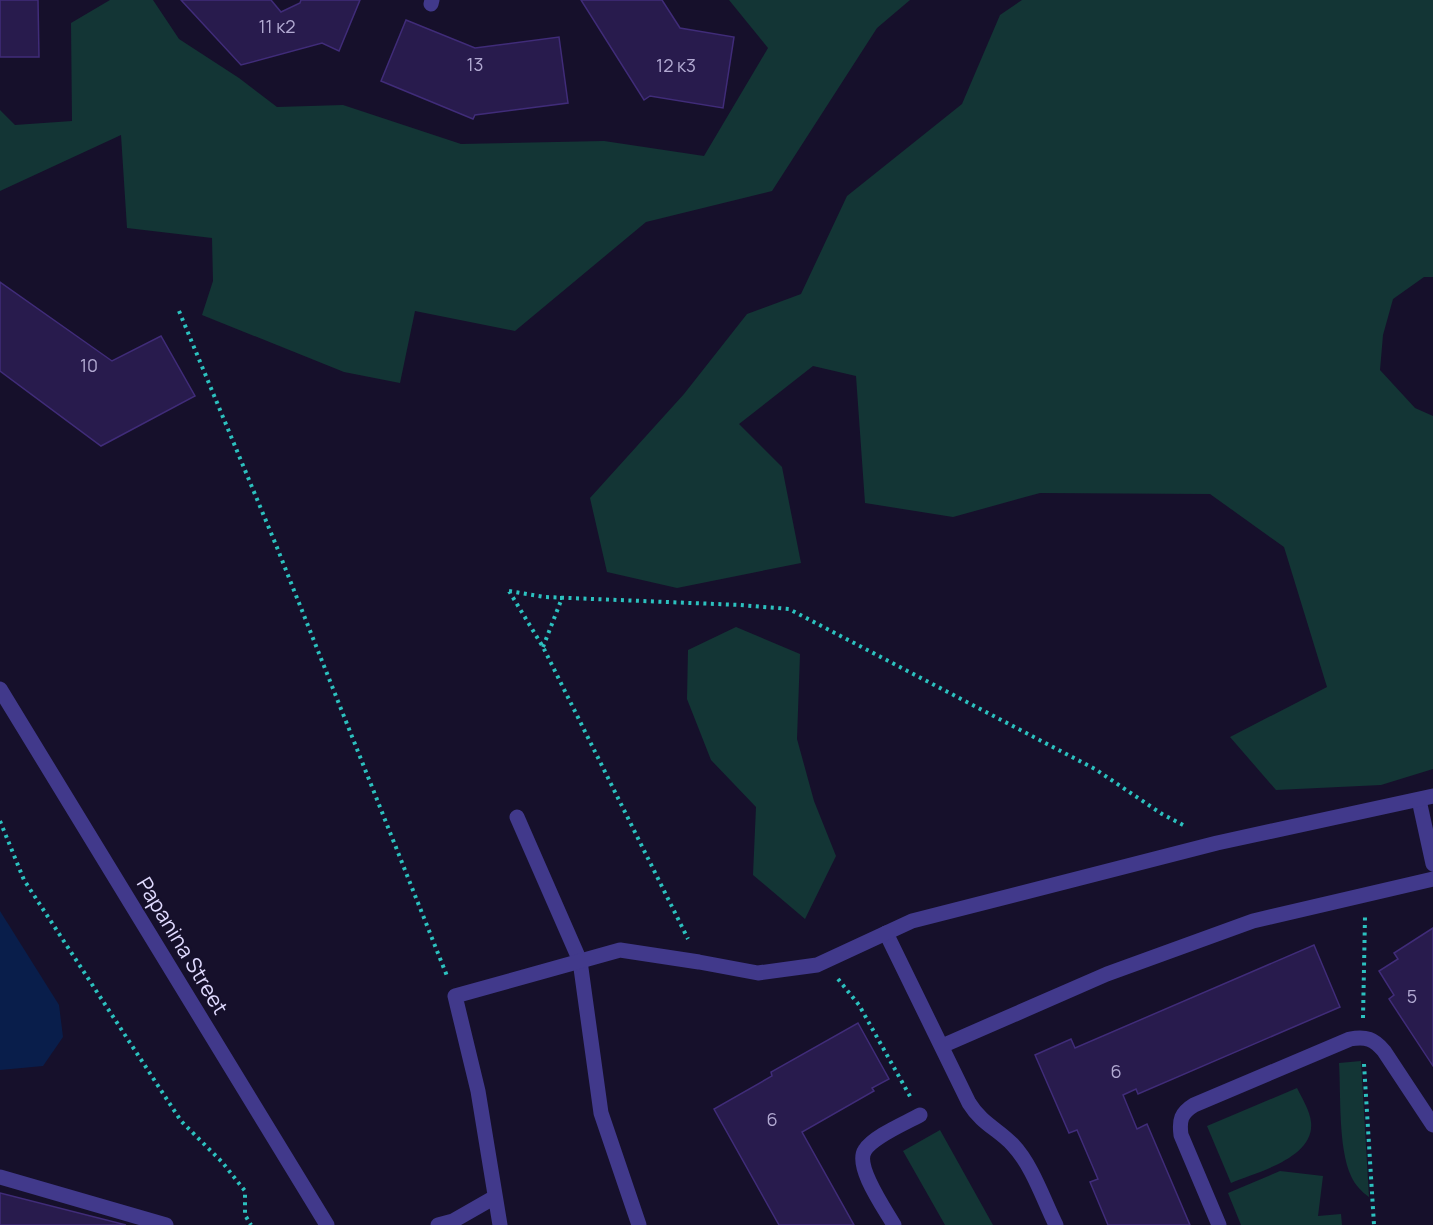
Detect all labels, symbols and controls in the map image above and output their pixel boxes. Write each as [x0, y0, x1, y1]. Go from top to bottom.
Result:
house number: 11 к2 [259, 14, 295, 38]
house number: 13 [467, 52, 483, 76]
house number: 12 к3 [656, 53, 696, 77]
house number: 10 [80, 353, 98, 377]
street label: Papanina Street [131, 872, 235, 1019]
house number: 5 [1407, 984, 1417, 1008]
house number: 6 [1110, 1059, 1122, 1083]
house number: 6 [766, 1107, 778, 1131]

